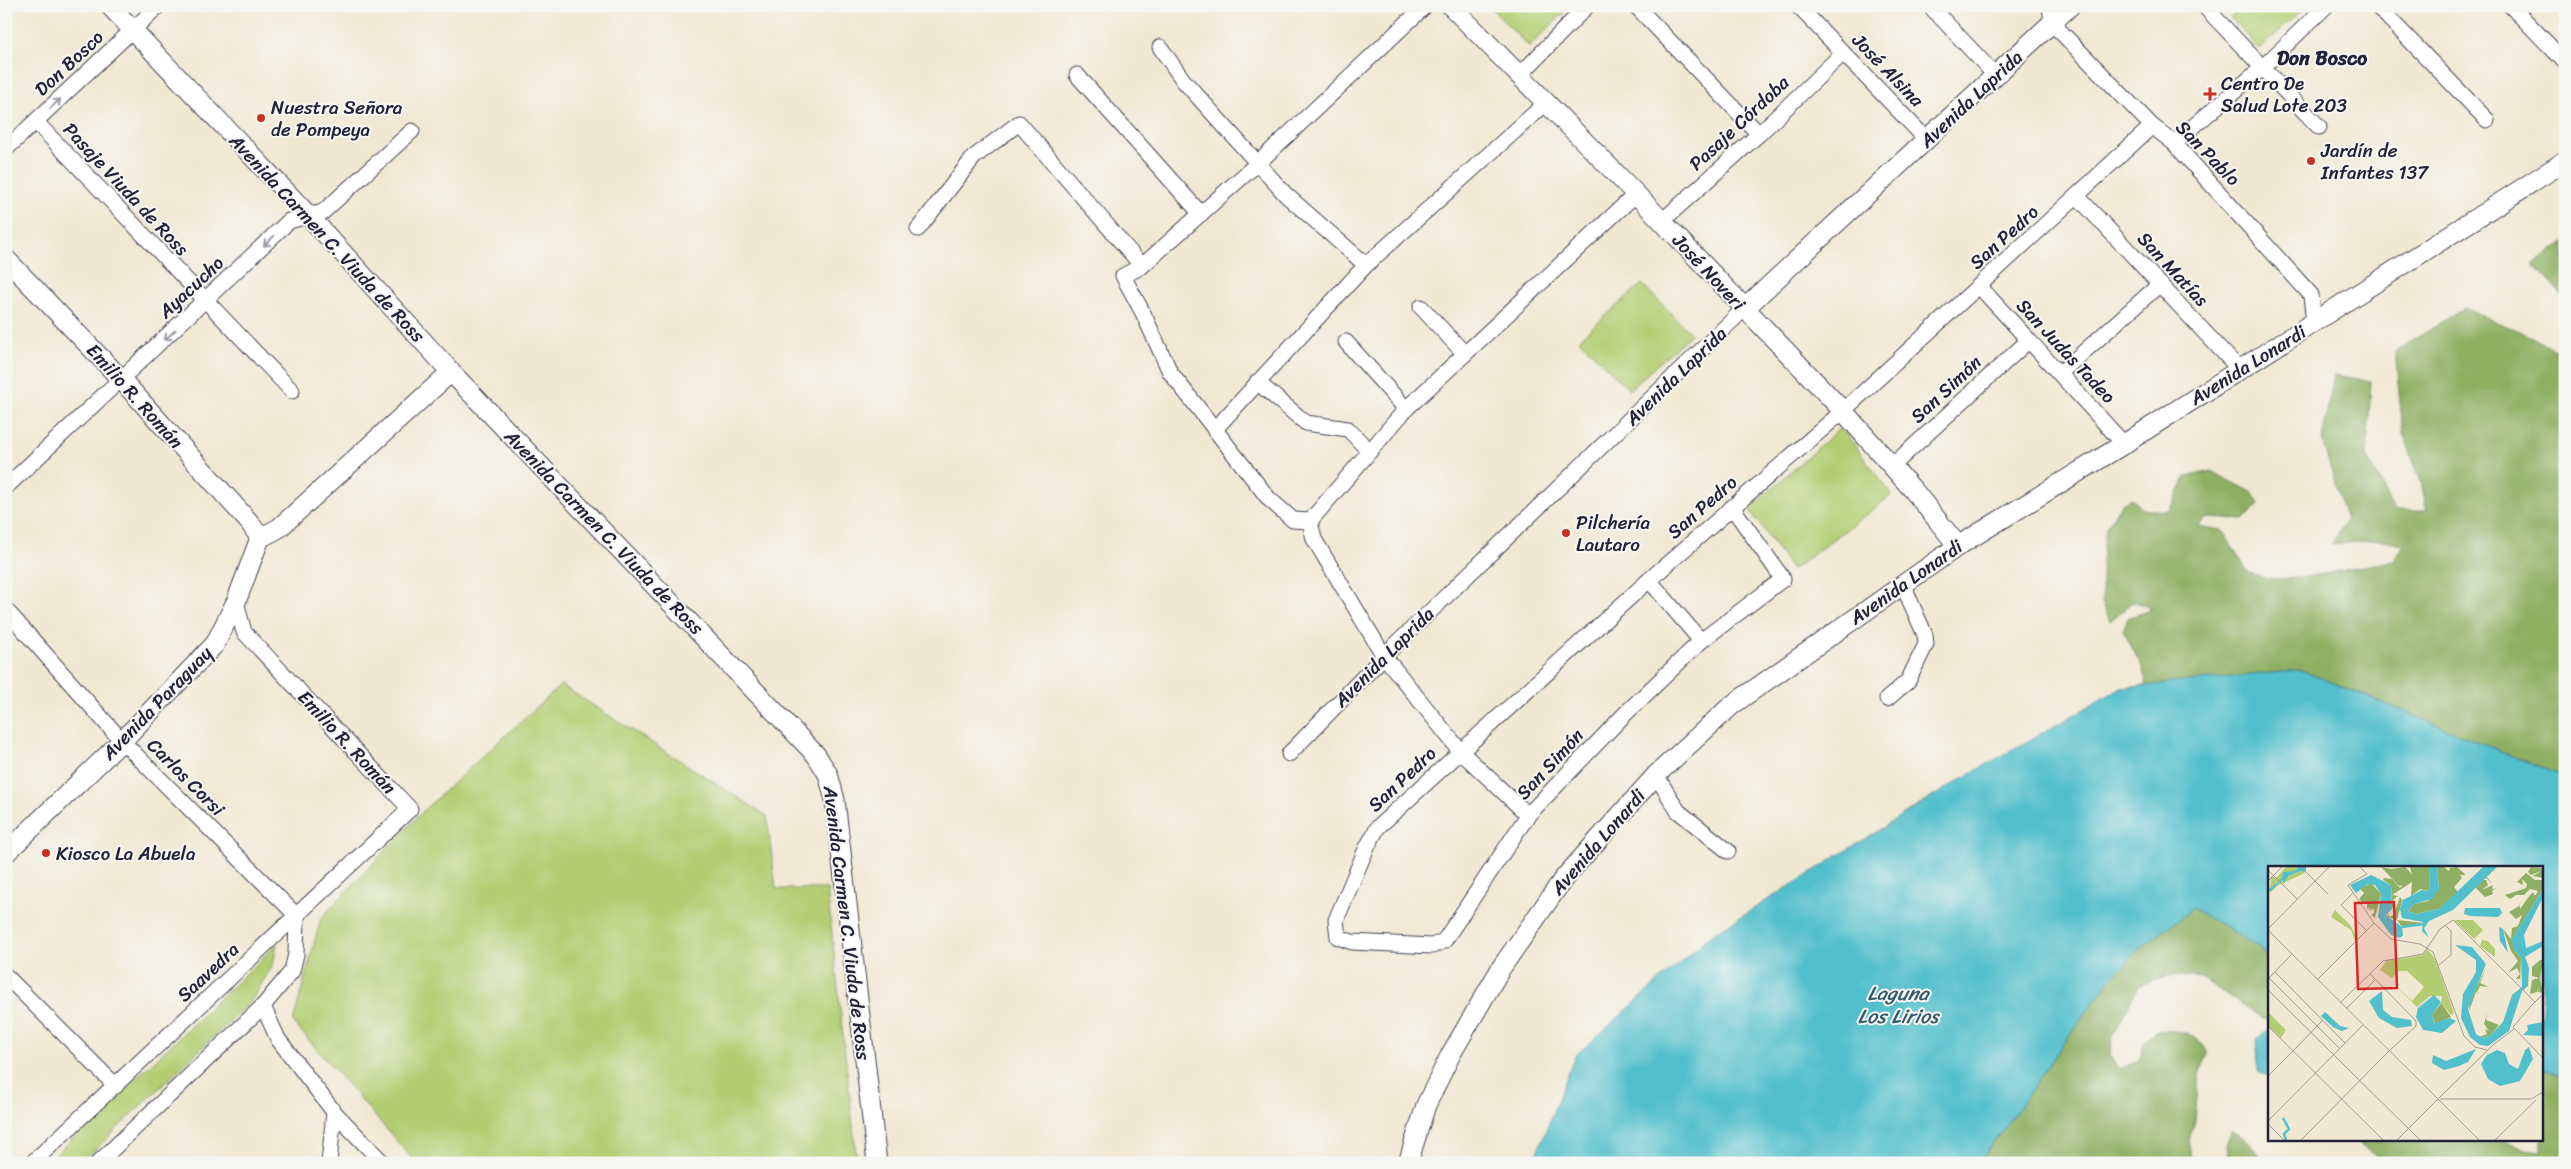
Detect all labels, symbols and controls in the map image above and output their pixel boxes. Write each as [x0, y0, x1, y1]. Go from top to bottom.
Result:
street label: Don Bosco [26, 22, 112, 104]
street label: José Alsina [1843, 24, 1932, 115]
district label: Don Bosco [2277, 41, 2367, 76]
street label: Avenida Laprida [1911, 42, 2031, 157]
street label: Pasaje Córdoba [1681, 67, 1797, 179]
place label: Centro De Salud Lote 203 [2221, 67, 2348, 122]
marker: Centro De Salud Lote 203 [2203, 87, 2217, 101]
place label: Nuestra Señora de Pompeya [271, 91, 403, 146]
one-way arrow [48, 98, 61, 110]
marker: Nuestra Señora de Pompeya [255, 112, 267, 124]
street label: San Pablo [2168, 112, 2248, 194]
street label: Pasaje Viuda de Ross [55, 114, 197, 264]
street label: Avenida Carmen C. Viuda de Ross [220, 125, 433, 350]
place label: Jardín de Infantes 137 [2320, 134, 2429, 189]
marker: Jardín de Infantes 137 [2305, 155, 2317, 167]
street label: San Pedro [1961, 196, 2047, 278]
street label: San Matías [2129, 224, 2217, 315]
street label: José Noveri [1663, 225, 1754, 319]
one-way arrow [263, 235, 275, 247]
street label: Ayacucho [150, 248, 232, 327]
street label: San Judas Tadeo [2008, 291, 2124, 411]
street label: Avenida Lonardi [2182, 316, 2313, 415]
street label: Avenida Laprida [1616, 318, 1735, 434]
one-way arrow [163, 329, 176, 341]
street label: Emilio R. Román [78, 335, 192, 457]
street label: San Simón [1902, 347, 1990, 431]
street label: Avenida Carmen C. Viuda de Ross [496, 421, 712, 643]
street label: San Pedro [1659, 467, 1745, 547]
place label: Pilchería Lautaro [1576, 506, 1650, 561]
marker: Pilchería Lautaro [1560, 527, 1572, 539]
street label: Avenida Lonardi [1842, 530, 1970, 634]
street label: Avenida Laprida [1325, 598, 1443, 716]
street label: Avenida Paraguay [93, 638, 221, 769]
street label: Emilio R. Román [290, 682, 404, 802]
street label: San Simón [1508, 720, 1592, 808]
street label: Carlos Corsi [139, 730, 234, 825]
street label: San Pedro [1360, 738, 1444, 820]
street label: Avenida Lonardi [1541, 781, 1654, 904]
street label: Avenida Carmen C. Viuda de Ross [814, 783, 880, 1062]
place label: Kiosco La Abuela [56, 837, 196, 870]
marker: Kiosco La Abuela [40, 847, 52, 859]
inset map [2268, 866, 2544, 1142]
street label: Saavedra [169, 934, 248, 1010]
water label: Laguna Los Lirios [1858, 976, 1941, 1034]

